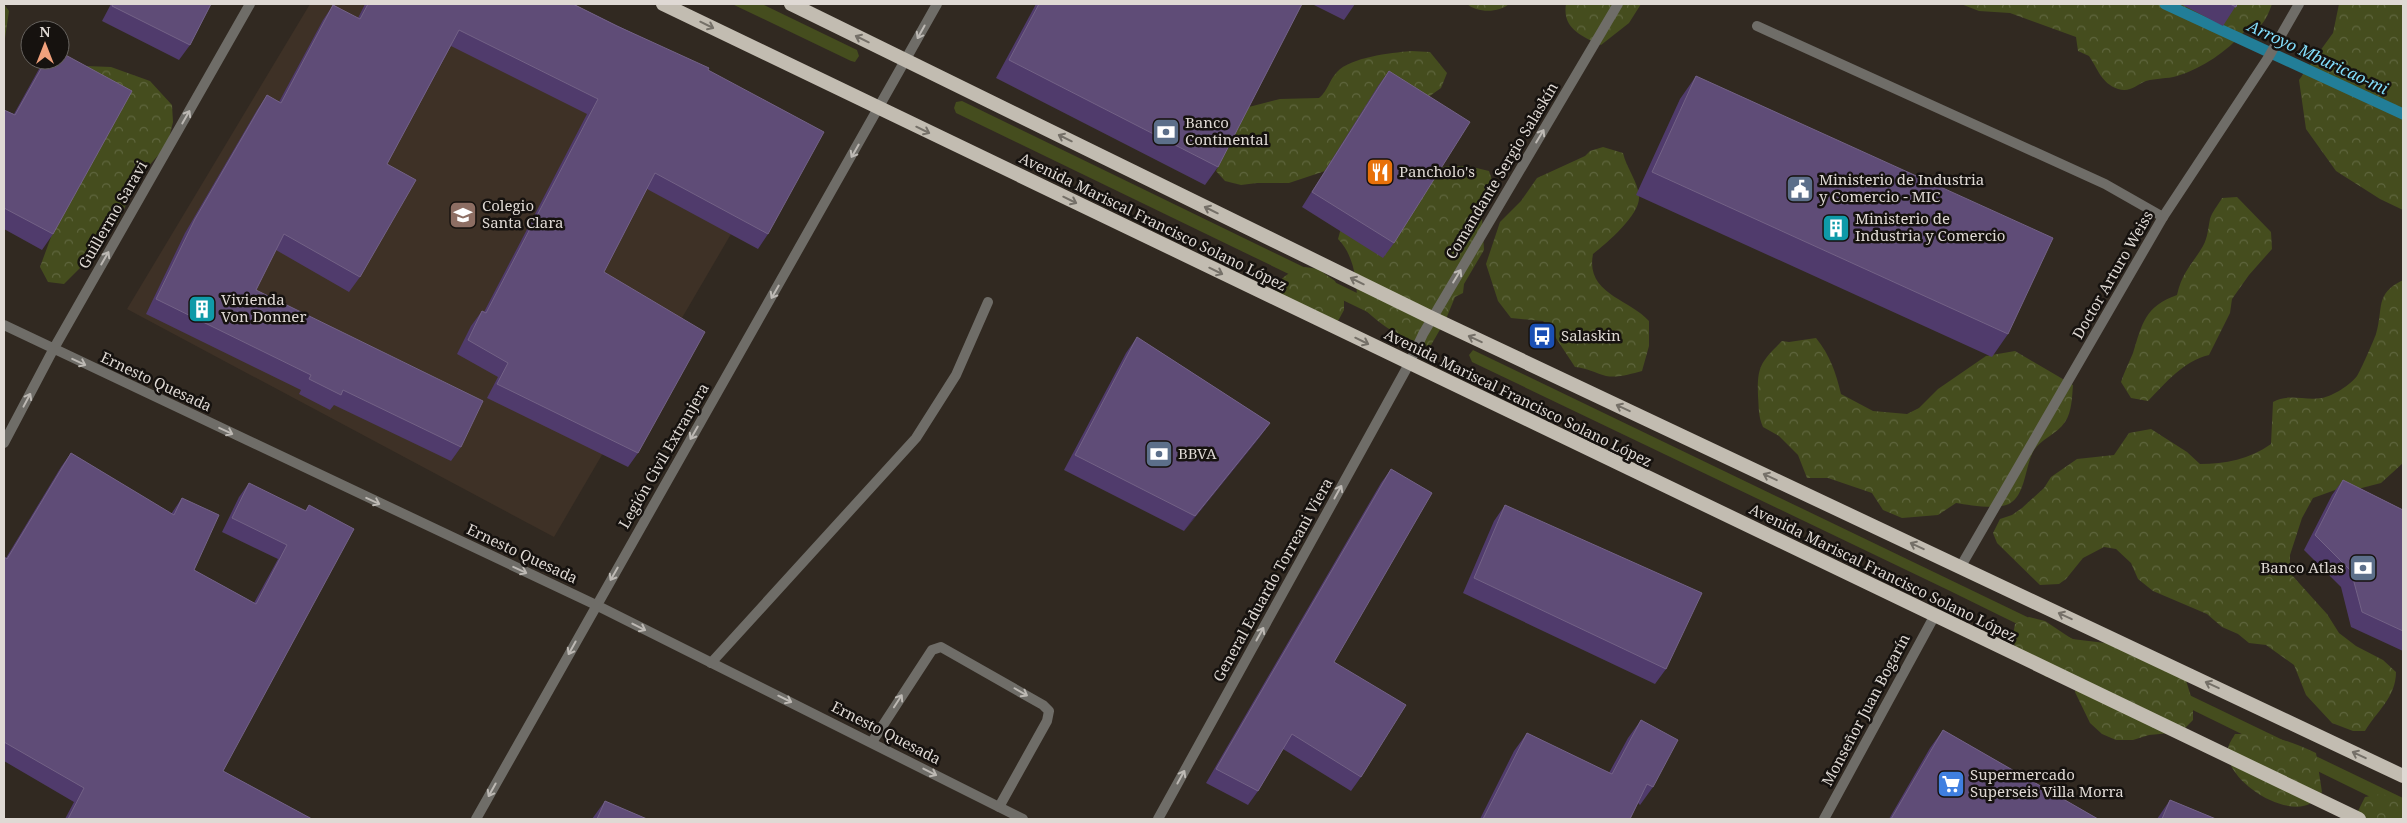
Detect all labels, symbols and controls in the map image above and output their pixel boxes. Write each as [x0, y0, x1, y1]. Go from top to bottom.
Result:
water label: Arroyo Mburicao-mi [2243, 14, 2392, 99]
north arrow [20, 20, 70, 70]
one-way arrow [699, 21, 714, 30]
text: N [39, 22, 51, 41]
one-way arrow [916, 24, 925, 39]
one-way arrow [855, 34, 870, 43]
street label: Comandante Sergio Salaskín [1440, 78, 1562, 263]
one-way arrow [182, 110, 191, 125]
place label: Banco Continental [1185, 112, 1269, 149]
bank icon: Banco Continental [1151, 117, 1181, 147]
one-way arrow [915, 125, 930, 135]
one-way arrow [1535, 130, 1545, 144]
one-way arrow [1058, 133, 1073, 143]
one-way arrow [850, 143, 860, 157]
street label: Avenida Mariscal Francisco Solano López [1016, 147, 1291, 295]
street label: Guillermo Saravi [73, 157, 151, 272]
restaurant icon: Pancholo's [1365, 157, 1395, 187]
place label: Pancholo's [1399, 161, 1475, 181]
place label: Ministerio de Industria y Comercio - MIC [1819, 169, 1984, 206]
public building icon: Ministerio de Industria y Comercio - MIC [1785, 174, 1815, 204]
place label: Colegio Santa Clara [482, 195, 563, 232]
one-way arrow [1062, 196, 1077, 205]
school or university icon: Colegio Santa Clara [448, 200, 478, 230]
one-way arrow [1204, 205, 1219, 214]
street label: Doctor Arturo Weiss [2067, 206, 2157, 342]
place label: Ministerio de Industria y Comercio [1855, 208, 2006, 245]
building icon: Ministerio de Industria y Comercio [1821, 213, 1851, 243]
one-way arrow [101, 252, 111, 266]
one-way arrow [1208, 266, 1223, 276]
one-way arrow [1452, 270, 1462, 284]
one-way arrow [1350, 276, 1365, 286]
one-way arrow [769, 284, 779, 298]
place label: Vivienda Von Donner [221, 289, 306, 326]
building icon: Vivienda Von Donner [187, 294, 217, 324]
bus stop icon: Salaskin [1527, 321, 1557, 351]
street label: Avenida Mariscal Francisco Solano López [1381, 323, 1656, 471]
place label: Salaskin [1561, 325, 1621, 345]
one-way arrow [1468, 333, 1483, 343]
one-way arrow [1355, 336, 1370, 346]
street label: Ernesto Quesada [98, 347, 215, 416]
one-way arrow [71, 358, 86, 367]
street label: Legión Civil Extranjera [613, 379, 713, 532]
one-way arrow [22, 394, 32, 408]
one-way arrow [1616, 402, 1631, 412]
one-way arrow [689, 425, 698, 440]
one-way arrow [218, 427, 233, 437]
bank icon: BBVA [1144, 439, 1174, 469]
place label: BBVA [1178, 443, 1217, 463]
one-way arrow [1763, 471, 1778, 481]
street label: General Eduardo Torreani Viera [1208, 474, 1337, 685]
one-way arrow [1334, 485, 1343, 500]
one-way arrow [365, 496, 380, 506]
street label: Avenida Mariscal Francisco Solano López [1746, 498, 2021, 646]
street label: Ernesto Quesada [464, 519, 581, 588]
one-way arrow [1910, 540, 1925, 550]
bank icon: Banco Atlas [2348, 553, 2378, 583]
place label: Banco Atlas [2260, 557, 2344, 577]
one-way arrow [512, 565, 527, 575]
one-way arrow [608, 567, 618, 581]
one-way arrow [2058, 610, 2073, 620]
one-way arrow [631, 623, 646, 632]
one-way arrow [1255, 627, 1265, 642]
street label: Monseñor Juan Bogarín [1816, 630, 1914, 789]
one-way arrow [567, 640, 576, 655]
one-way arrow [2205, 680, 2220, 689]
one-way arrow [1013, 687, 1028, 697]
one-way arrow [894, 694, 904, 708]
one-way arrow [777, 695, 792, 704]
street label: Ernesto Quesada [828, 696, 945, 768]
one-way arrow [2352, 749, 2367, 759]
place label: Supermercado Superseis Villa Morra [1970, 764, 2124, 801]
one-way arrow [923, 767, 938, 777]
one-way arrow [1176, 769, 1186, 784]
supermarket icon: Supermercado Superseis Villa Morra [1936, 769, 1966, 799]
one-way arrow [487, 782, 497, 796]

